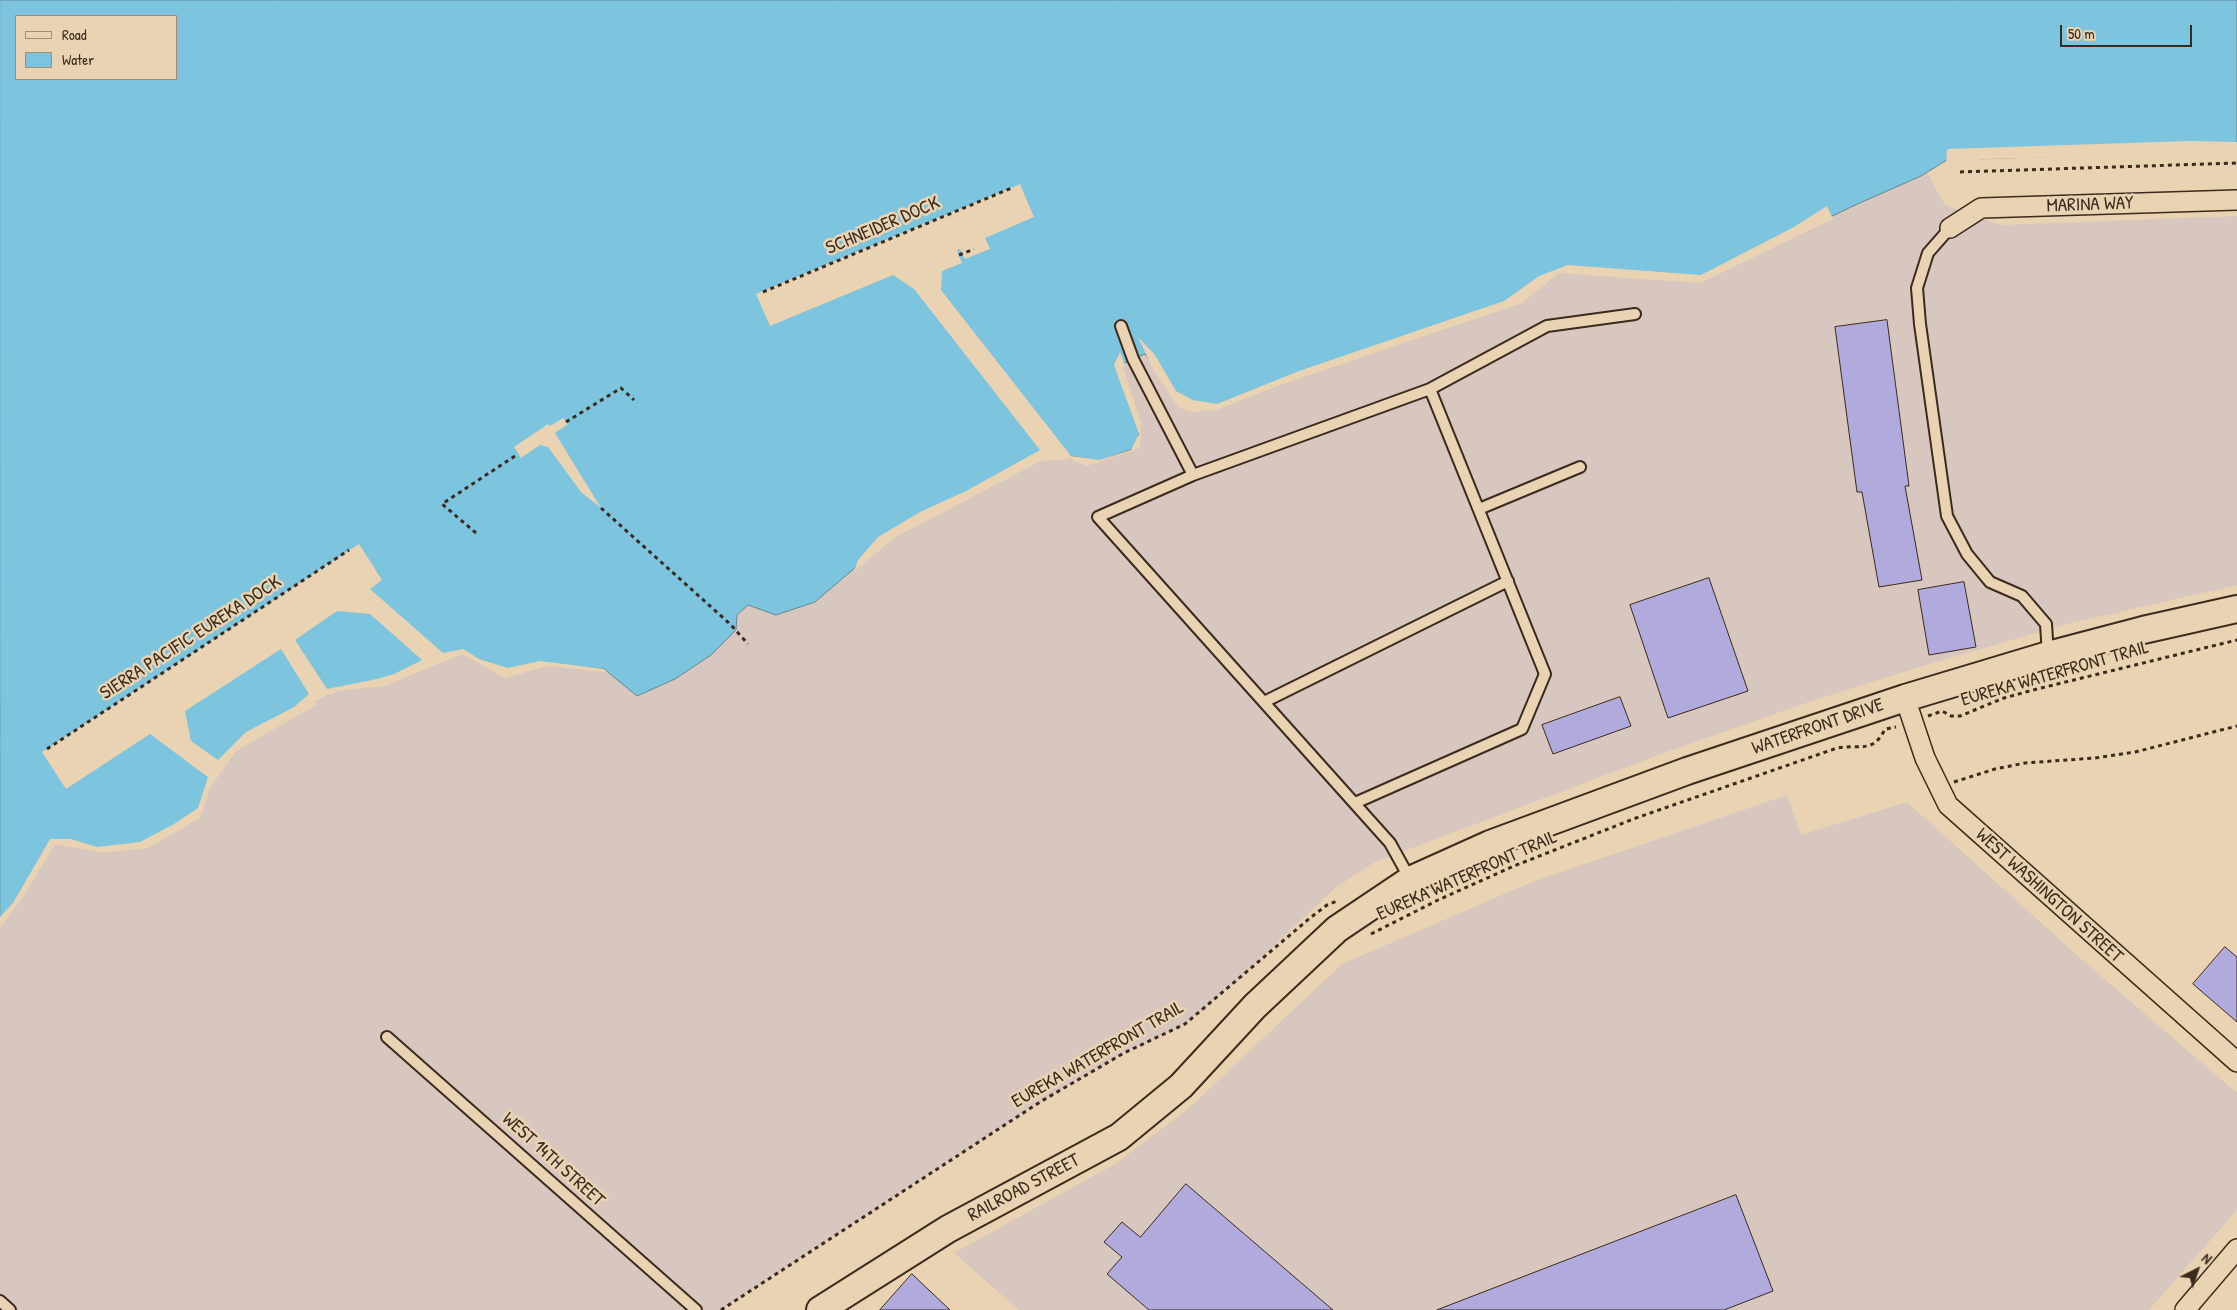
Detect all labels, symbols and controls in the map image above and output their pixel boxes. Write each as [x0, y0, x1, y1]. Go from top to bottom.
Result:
legend [15, 15, 178, 80]
scale bar [2062, 15, 2194, 47]
text: 50 m [2068, 23, 2095, 44]
text: Road [62, 24, 87, 45]
text: Water [62, 49, 94, 70]
street label: SCHNEIDER DOCK [823, 192, 943, 260]
street label: MARINA WAY [2046, 192, 2134, 218]
street label: SIERRA PACIFIC EUREKA DOCK [96, 571, 286, 705]
street label: EUREKA WATERFRONT TRAIL [1958, 636, 2152, 712]
street label: WATERFRONT DRIVE [1749, 694, 1887, 760]
street label: WEST WASHINGTON STREET [1971, 824, 2127, 968]
street label: EUREKA WATERFRONT TRAIL [1374, 826, 1560, 926]
street label: EUREKA WATERFRONT TRAIL [1008, 997, 1188, 1113]
street label: WEST 14TH STREET [497, 1108, 609, 1212]
street label: RAILROAD STREET [964, 1149, 1084, 1227]
north arrow [2172, 1245, 2222, 1295]
text: N [2198, 1249, 2216, 1268]

